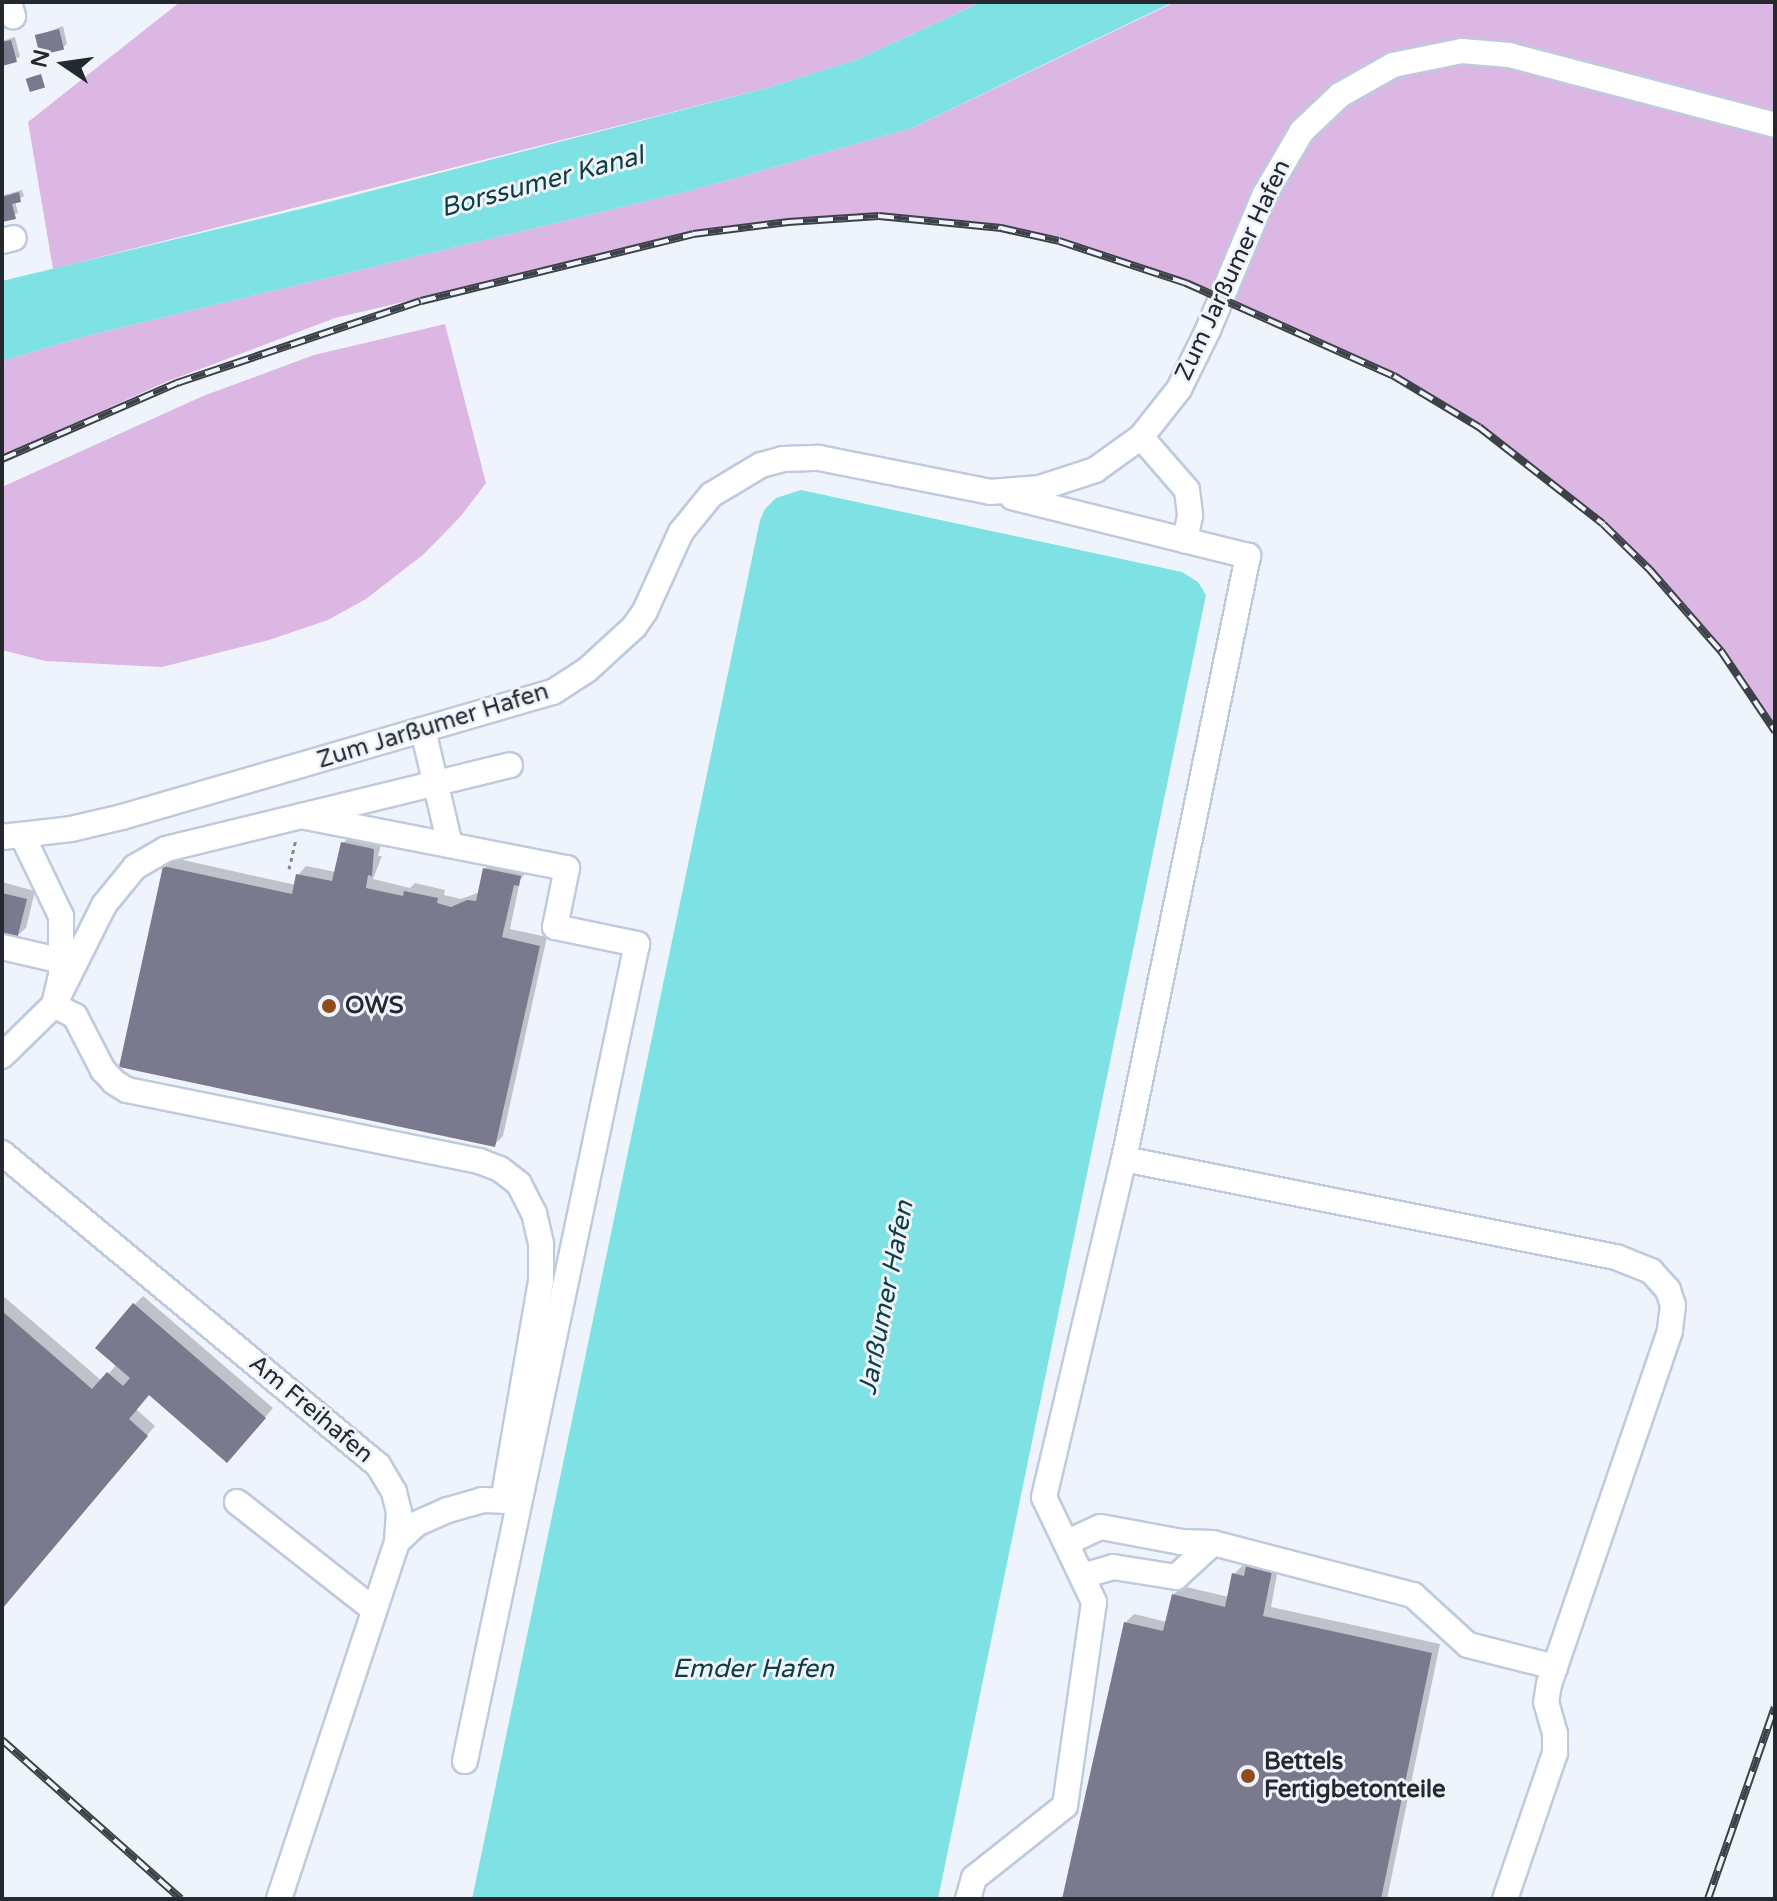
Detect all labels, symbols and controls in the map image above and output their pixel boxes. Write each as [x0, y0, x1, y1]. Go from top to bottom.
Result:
north arrow [24, 24, 104, 104]
text: N [26, 47, 55, 70]
water label: Borssumer Kanal [437, 140, 647, 224]
street label: Zum Jarßumer Hafen [1169, 155, 1297, 385]
street label: Zum Jarßumer Hafen [314, 677, 552, 775]
place label: OWS [345, 992, 404, 1020]
marker: OWS [320, 997, 338, 1015]
water label: Jarßumer Hafen [852, 1198, 920, 1398]
street label: Am Freihafen [243, 1349, 379, 1469]
water label: Emder Hafen [672, 1653, 834, 1685]
place label: Bettels Fertigbetonteile [1264, 1748, 1445, 1804]
marker: Bettels Fertigbetonteile [1239, 1767, 1257, 1785]

